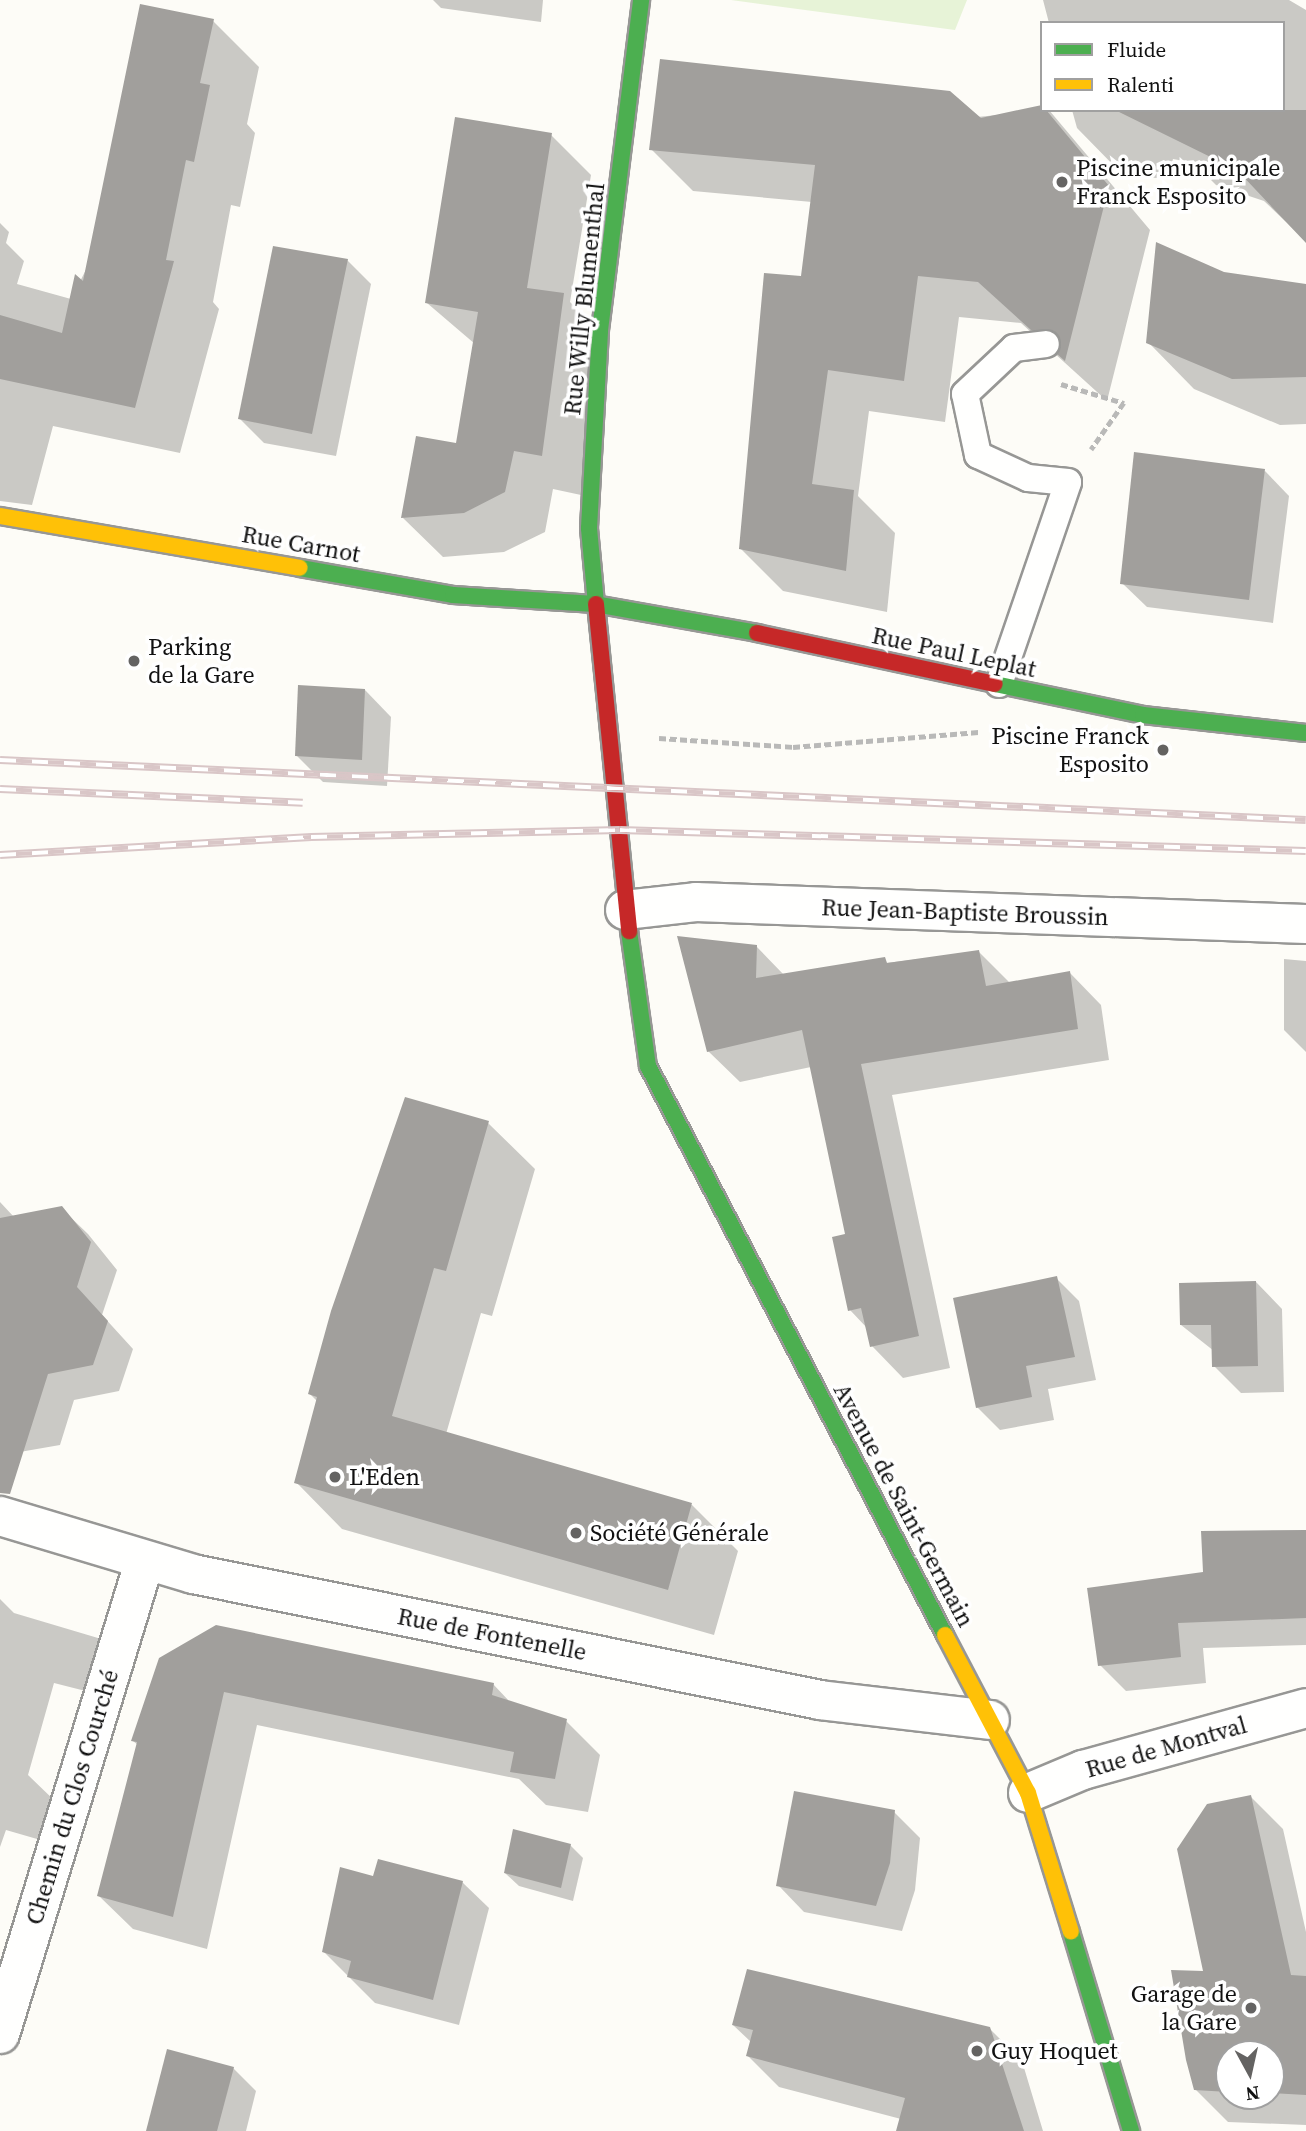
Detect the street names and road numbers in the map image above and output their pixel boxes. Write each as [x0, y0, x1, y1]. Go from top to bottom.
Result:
street label: Rue Willy Blumenthal [557, 181, 611, 417]
street label: Rue Carnot [240, 519, 362, 569]
street label: Rue Paul Leplat [869, 621, 1039, 683]
street label: Rue Jean-Baptiste Broussin [821, 893, 1109, 931]
street label: Avenue de Saint-Germain [828, 1378, 980, 1632]
street label: Rue de Fontenelle [395, 1602, 589, 1666]
street label: Chemin du Clos Courché [19, 1666, 125, 1928]
street label: Rue de Montval [1082, 1710, 1250, 1784]

